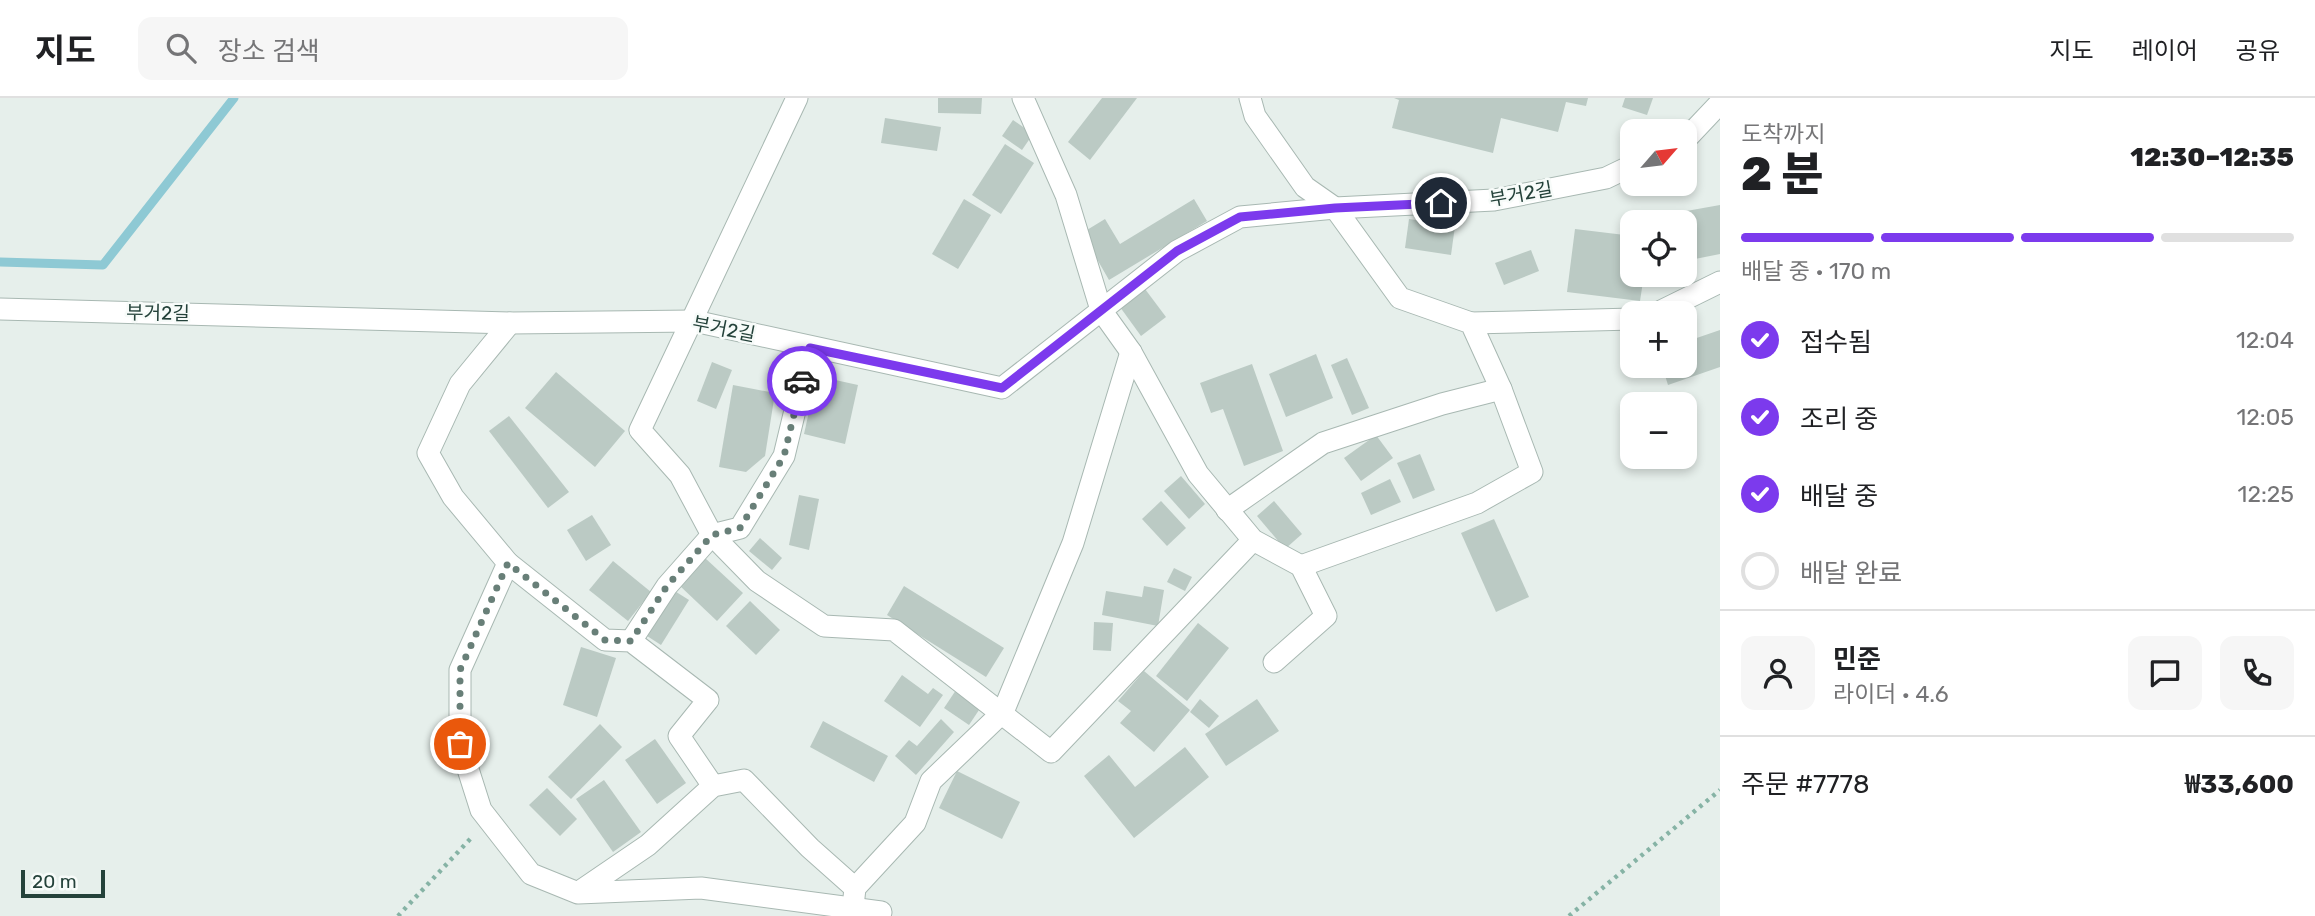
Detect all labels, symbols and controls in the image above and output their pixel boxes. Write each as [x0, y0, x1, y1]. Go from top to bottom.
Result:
search box [138, 17, 628, 80]
icon: search [162, 29, 200, 67]
text: 지도 [35, 31, 96, 70]
text: 장소 검색 [218, 36, 320, 67]
text: 지도 [2049, 37, 2094, 65]
text: 레이어 [2132, 37, 2198, 65]
text: 공유 [2236, 37, 2280, 65]
north arrow [1620, 119, 1698, 196]
map controls [1620, 119, 1697, 469]
text: 도착까지 [1741, 120, 1826, 148]
text: 12:30–12:35 [2130, 142, 2294, 173]
text: 2 분 [1741, 147, 1824, 202]
pin [1411, 173, 1471, 233]
street label: 부거2길 [1488, 177, 1554, 211]
icon: home [1422, 184, 1460, 222]
button: locate [1620, 210, 1697, 287]
text: 배달 중 · 170 m [1741, 257, 1891, 285]
street label: 부거2길 [126, 301, 190, 325]
button: + [1620, 301, 1697, 378]
street label: 부거2길 [691, 312, 757, 346]
icon: check [1741, 321, 1779, 359]
text: 12:04 [2236, 326, 2294, 354]
text: 접수됨 [1800, 327, 1872, 358]
courier [767, 346, 837, 416]
icon: car [783, 362, 821, 400]
button: − [1620, 392, 1697, 469]
icon: check [1741, 398, 1779, 436]
text: 12:05 [2237, 403, 2294, 431]
text: 조리 중 [1800, 404, 1878, 435]
icon: check [1741, 475, 1779, 513]
text: 12:25 [2238, 480, 2294, 508]
text: 배달 중 [1800, 481, 1878, 512]
text: 배달 완료 [1800, 558, 1902, 589]
button: person [1741, 636, 1815, 710]
button: chat [2128, 636, 2202, 710]
button: phone [2220, 636, 2294, 710]
text: 민준 [1833, 644, 1881, 675]
text: 라이더 · 4.6 [1833, 680, 1949, 708]
pin [430, 714, 490, 774]
icon: bag [441, 725, 479, 763]
text: 주문 #7778 [1741, 769, 1869, 800]
text: ₩33,600 [2185, 769, 2294, 800]
scale bar [21, 867, 105, 899]
text: 20 m [32, 870, 77, 893]

